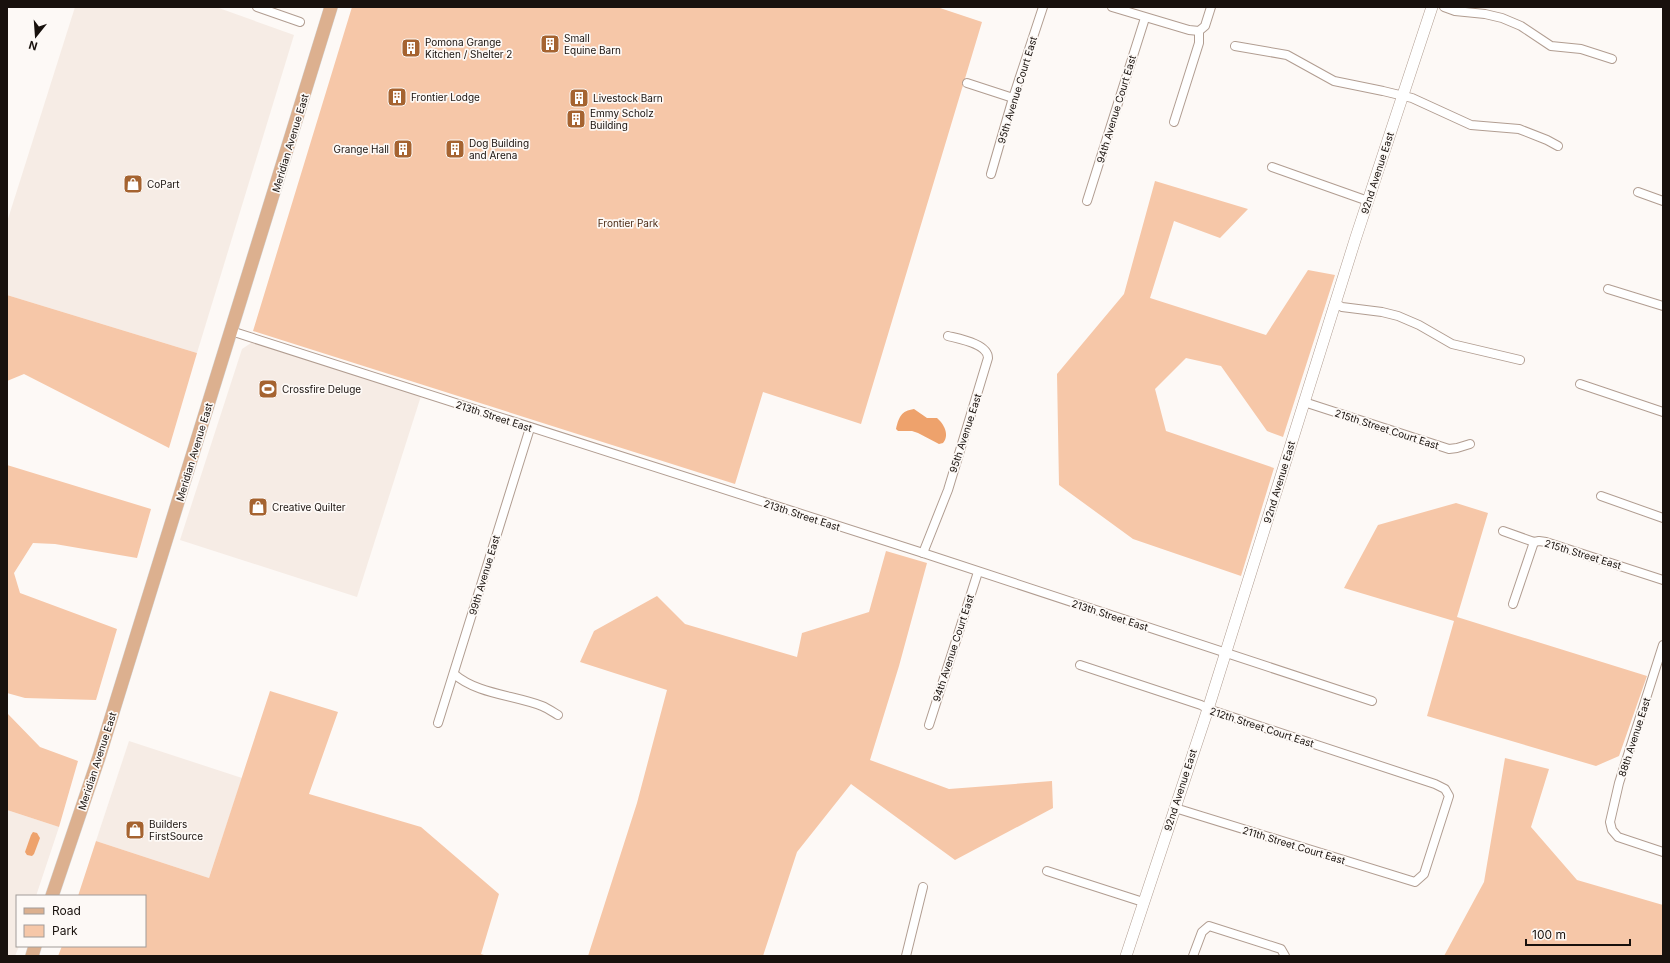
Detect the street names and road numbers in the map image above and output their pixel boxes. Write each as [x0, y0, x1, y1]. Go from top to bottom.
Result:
street label: 95th Avenue Court East [995, 34, 1039, 145]
street label: 94th Avenue Court East [1094, 53, 1138, 164]
street label: Meridian Avenue East [269, 92, 311, 194]
street label: 92nd Avenue East [1358, 130, 1396, 215]
street label: 95th Avenue East [947, 391, 984, 474]
street label: 213th Street East [454, 398, 534, 434]
street label: Meridian Avenue East [173, 401, 215, 503]
street label: 215th Street Court East [1333, 407, 1441, 452]
street label: 92nd Avenue East [1261, 439, 1297, 525]
street label: 213th Street East [762, 497, 842, 533]
street label: 99th Avenue East [466, 533, 502, 616]
street label: 215th Street East [1543, 537, 1623, 572]
street label: 94th Avenue Court East [930, 592, 976, 703]
street label: 213th Street East [1070, 597, 1150, 633]
street label: 88th Avenue East [1616, 695, 1653, 778]
street label: 212th Street Court East [1208, 705, 1316, 750]
street label: Meridian Avenue East [76, 710, 119, 811]
street label: 92nd Avenue East [1161, 747, 1199, 832]
street label: 211th Street Court East [1241, 824, 1348, 867]

